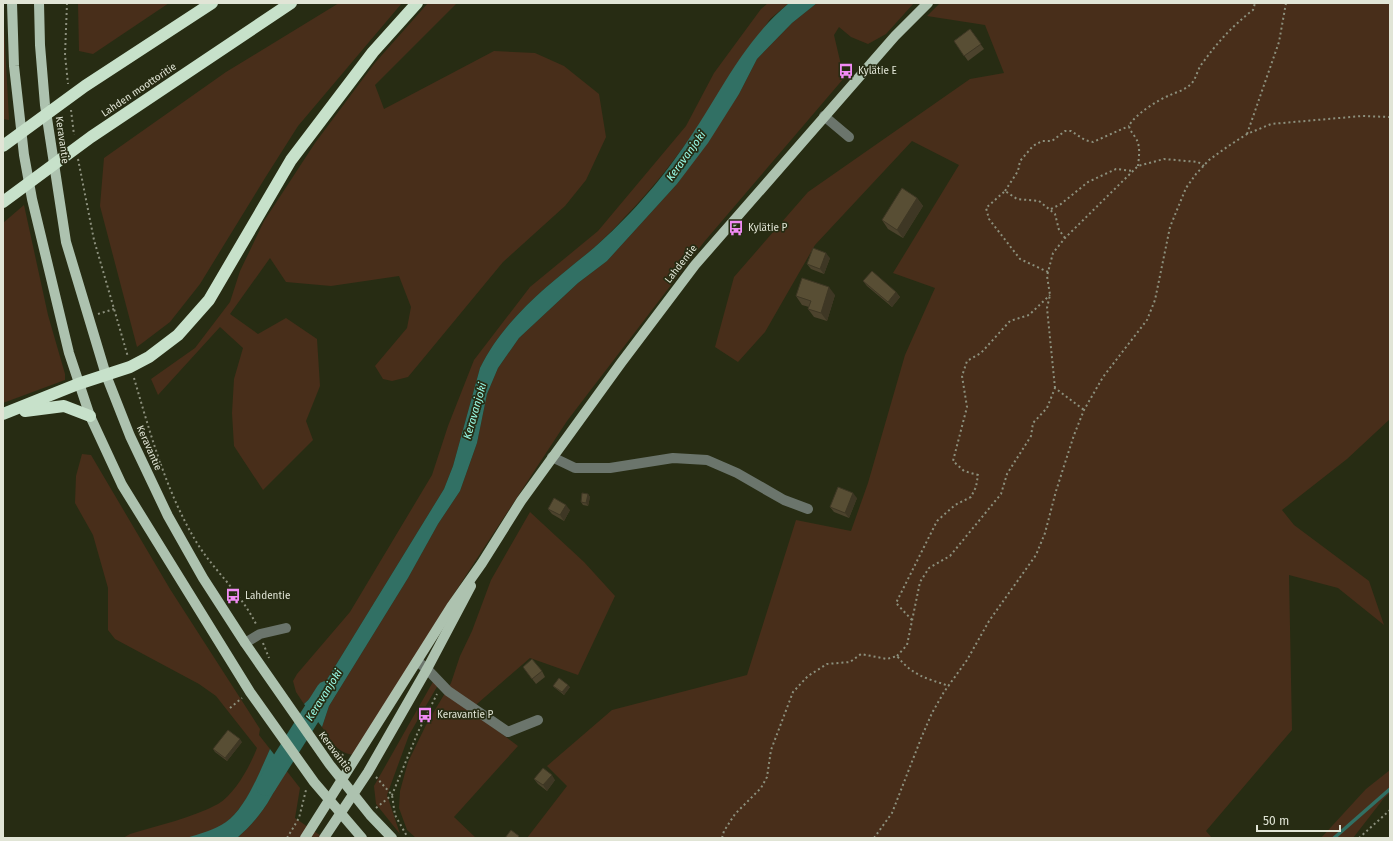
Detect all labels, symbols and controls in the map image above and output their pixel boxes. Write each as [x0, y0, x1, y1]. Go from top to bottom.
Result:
street label: Lahden moottoritie [99, 60, 179, 120]
bus stop icon: Kylätie E [837, 62, 855, 80]
place label: Kylätie E [858, 65, 897, 77]
street label: Keravantie [53, 115, 71, 165]
water label: Keravanjoki [664, 129, 708, 183]
bus stop icon: Kylätie P [727, 219, 745, 237]
place label: Kylätie P [748, 222, 788, 234]
street label: Lahdentie [662, 242, 700, 286]
water label: Keravanjoki [461, 381, 489, 441]
street label: Keravantie [134, 424, 164, 472]
bus stop icon: Lahdentie [224, 587, 242, 605]
place label: Lahdentie [245, 590, 290, 602]
water label: Keravanjoki [303, 667, 345, 723]
bus stop icon: Keravantie P [416, 706, 434, 724]
place label: Keravantie P [437, 709, 494, 721]
street label: Keravantie [316, 729, 354, 775]
scale bar [1257, 807, 1340, 833]
text: 50 m [1263, 814, 1289, 828]

